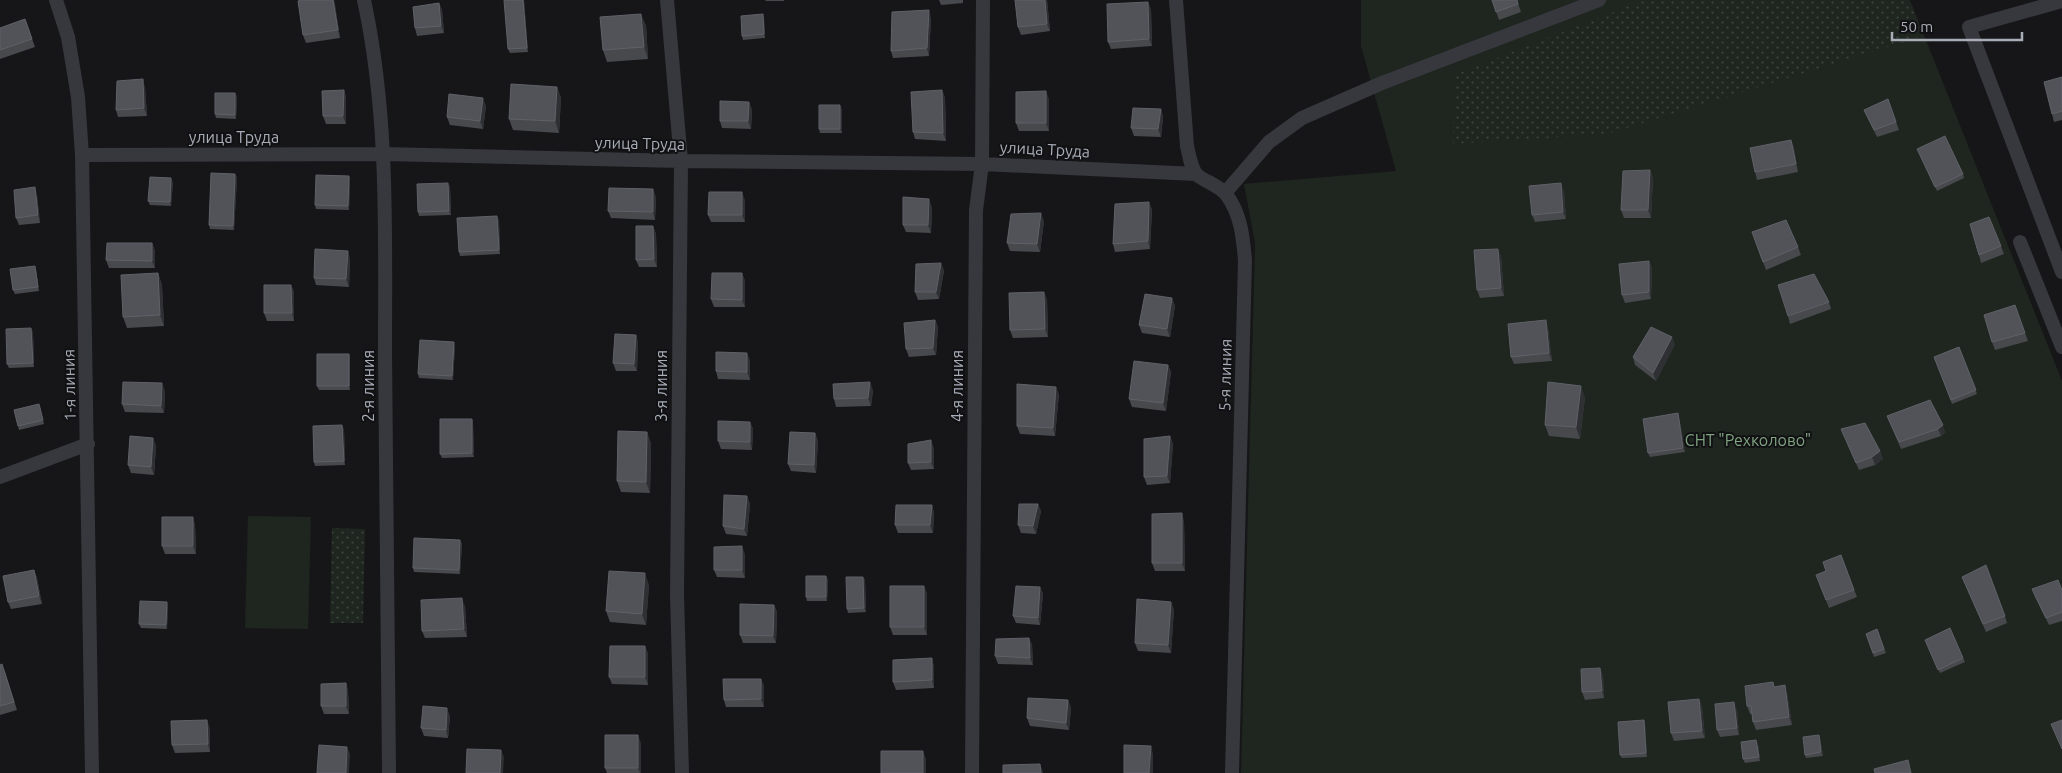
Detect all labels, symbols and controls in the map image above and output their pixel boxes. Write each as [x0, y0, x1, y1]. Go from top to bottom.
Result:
scale bar [1892, 10, 2022, 42]
text: 50 m [1900, 18, 1933, 35]
street label: улица Труда [189, 128, 279, 146]
street label: улица Труда [595, 133, 685, 153]
street label: улица Труда [999, 138, 1091, 160]
street label: 5-я линия [1215, 339, 1235, 411]
street label: 1-я линия [59, 349, 79, 421]
street label: 2-я линия [359, 350, 377, 422]
street label: 3-я линия [652, 350, 670, 422]
street label: 4-я линия [948, 350, 966, 422]
park label: СНТ "Рехколово" [1685, 431, 1811, 449]

